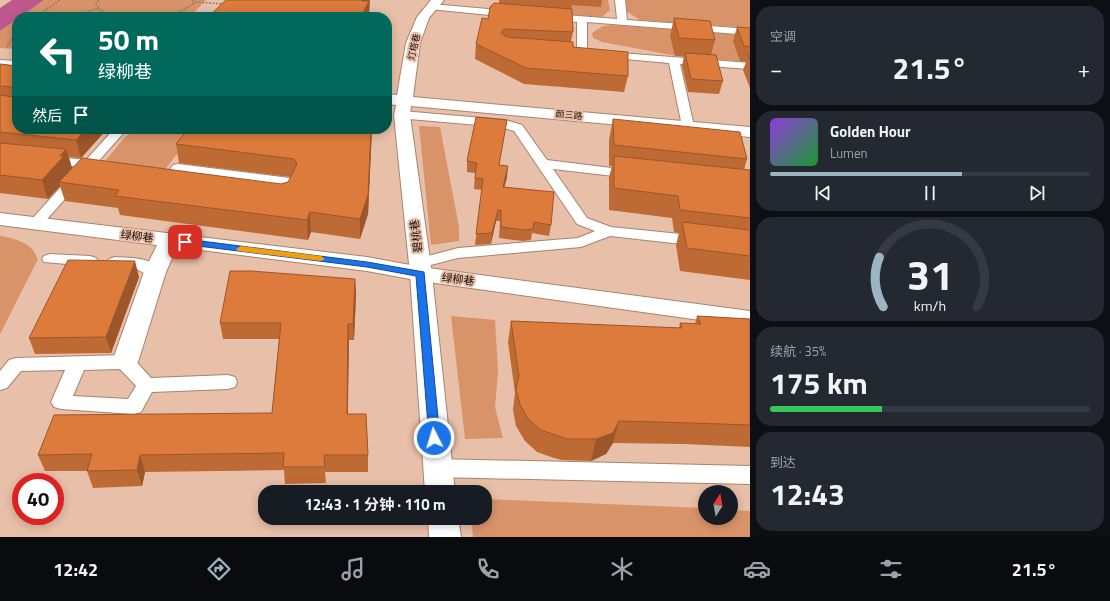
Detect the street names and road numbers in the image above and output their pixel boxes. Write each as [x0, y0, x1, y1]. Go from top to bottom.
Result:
street label: 灯塔巷 [404, 32, 423, 62]
street label: 颜三路 [555, 107, 583, 122]
street label: 碧桃巷 [406, 219, 426, 253]
street label: 绿柳巷 [120, 226, 154, 246]
street label: 绿柳巷 [441, 269, 475, 289]

